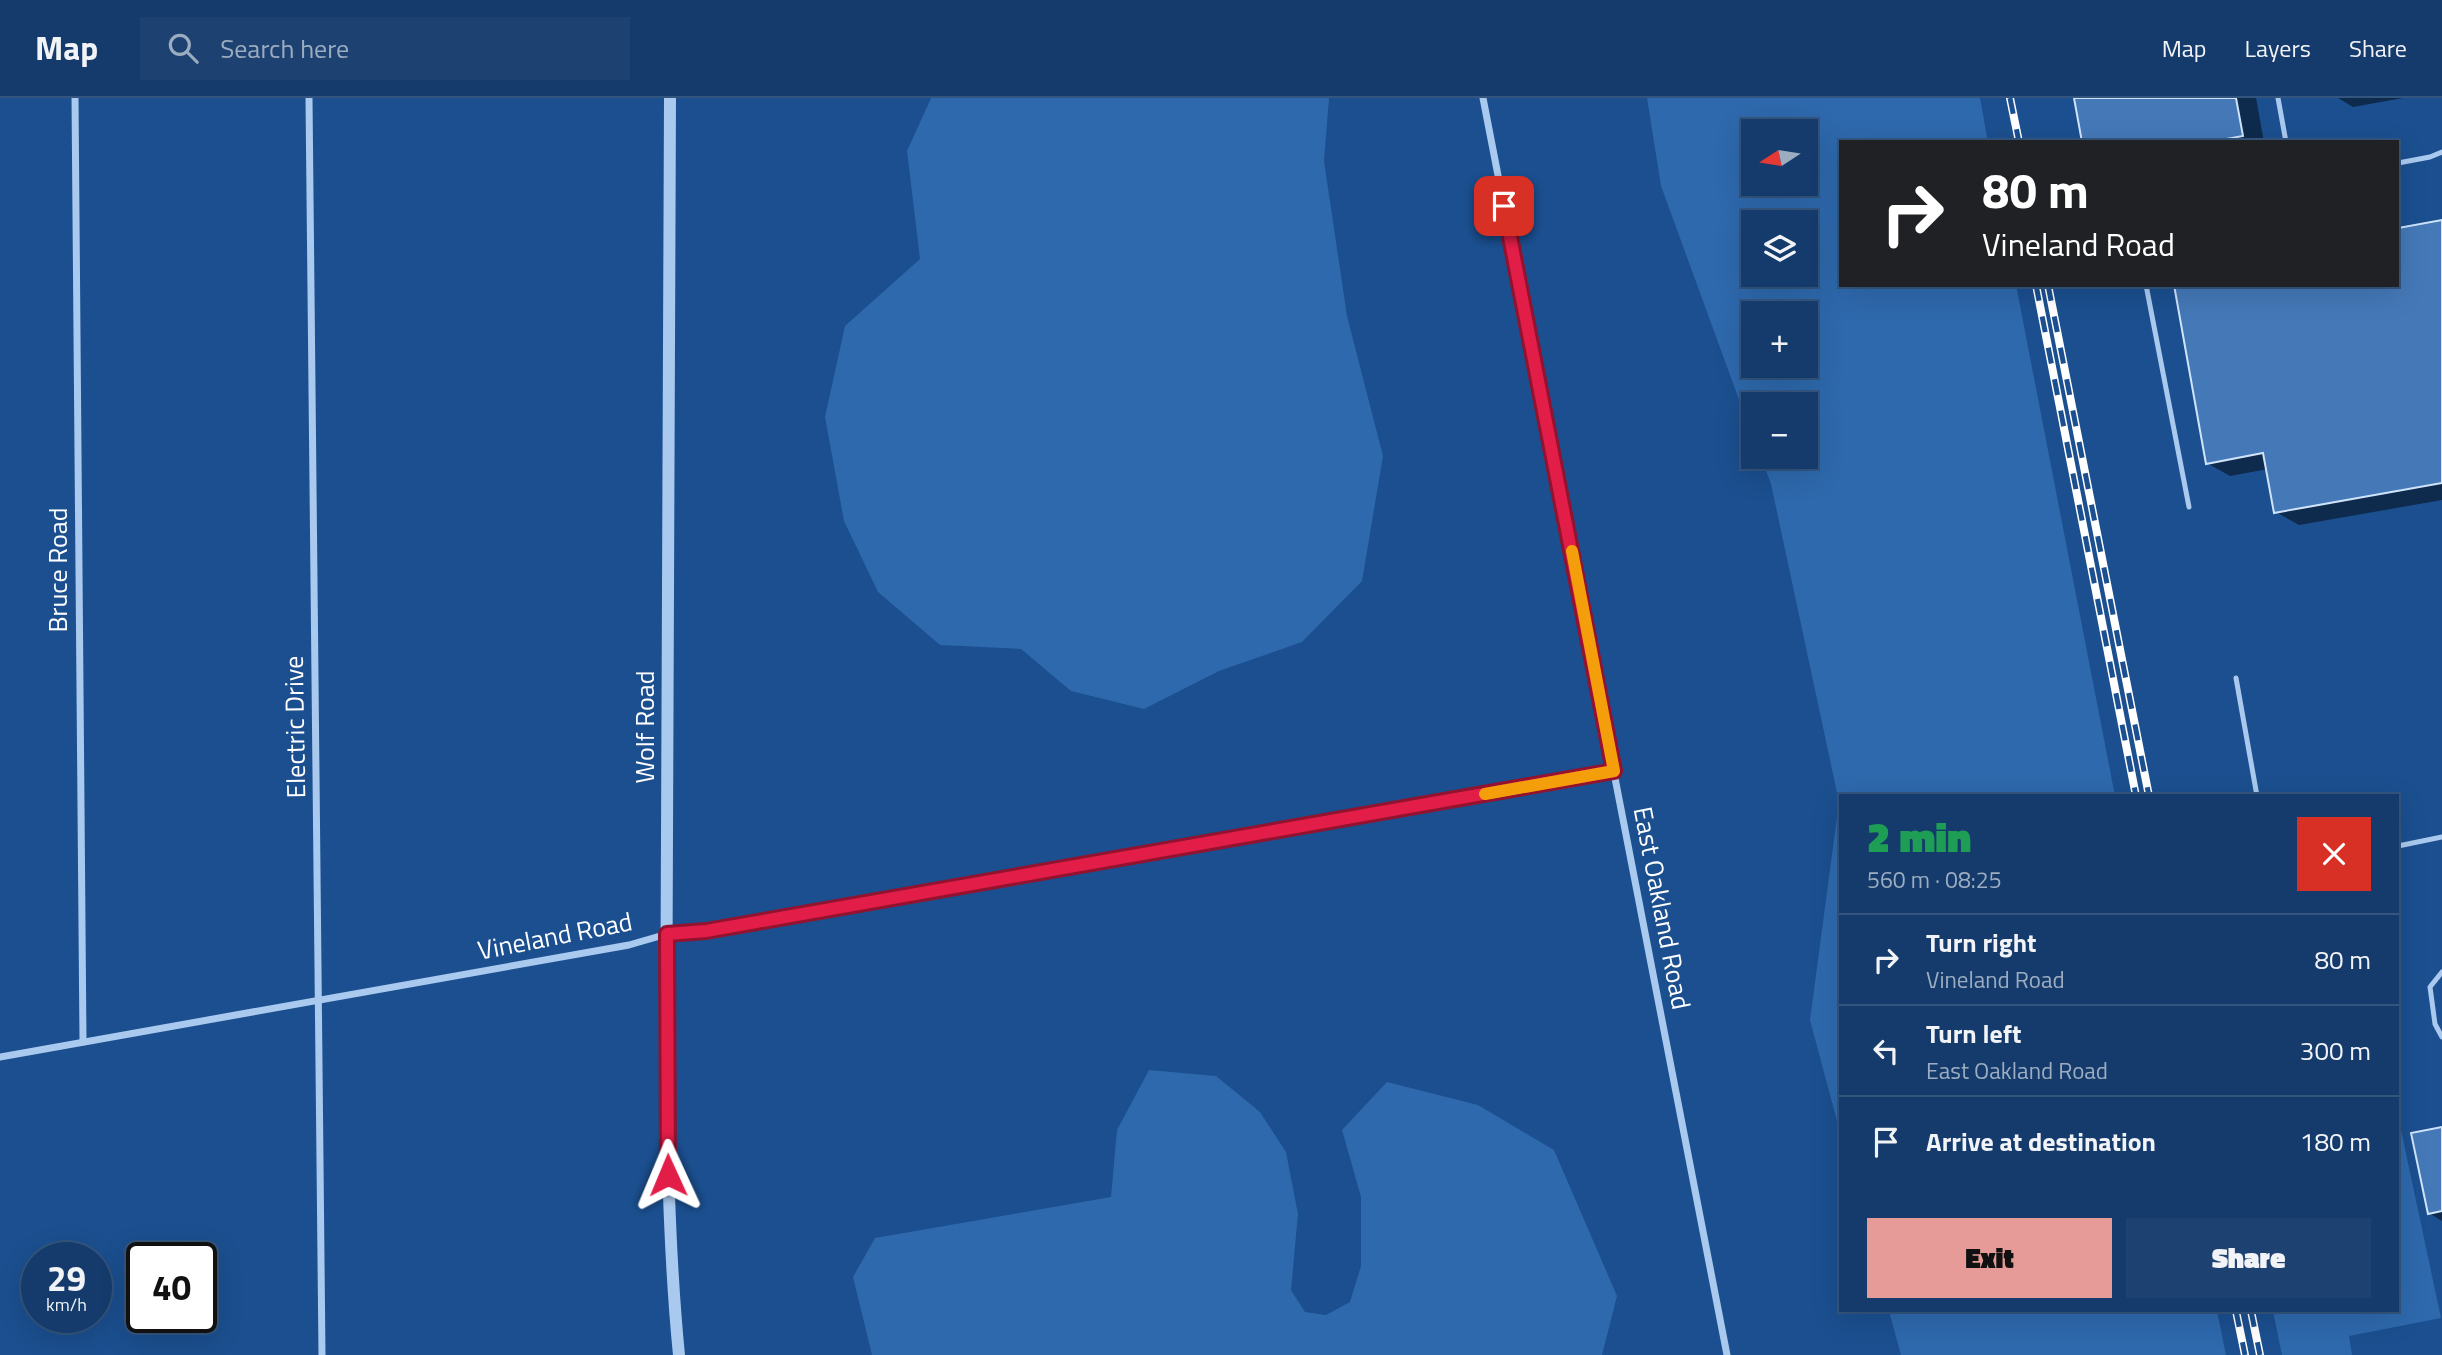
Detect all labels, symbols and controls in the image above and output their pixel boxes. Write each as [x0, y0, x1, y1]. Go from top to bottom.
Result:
search box [140, 17, 630, 80]
text: Map [35, 23, 98, 73]
icon: search [164, 29, 202, 67]
text: Search here [220, 29, 349, 68]
text: Map [2162, 30, 2207, 66]
text: Layers [2245, 30, 2311, 66]
text: Share [2349, 30, 2407, 66]
north arrow [1741, 119, 1818, 196]
map controls [1741, 119, 1818, 469]
text: 80 m [1982, 152, 2089, 227]
icon: right [1867, 168, 1958, 259]
pin [1474, 176, 1534, 236]
icon: arrive [1485, 187, 1523, 225]
button: layers [1741, 210, 1818, 287]
text: Vineland Road [1982, 220, 2175, 268]
button: + [1741, 301, 1818, 378]
button: − [1741, 392, 1818, 469]
street label: Bruce Road [38, 507, 77, 633]
street label: Electric Drive [274, 655, 315, 799]
street label: Wolf Road [625, 671, 664, 783]
street label: East Oakland Road [1624, 803, 1701, 1013]
text: 2 min [1867, 804, 1971, 868]
button: close [2297, 817, 2371, 891]
text: 560 m · 08:25 [1867, 862, 2002, 897]
street label: Vineland Road [474, 901, 636, 970]
text: Turn right [1926, 923, 2037, 962]
text: 80 m [2314, 940, 2371, 979]
icon: right [1867, 941, 1905, 979]
text: Vineland Road [1926, 962, 2065, 997]
text: Turn left [1926, 1014, 2021, 1053]
text: 300 m [2300, 1031, 2371, 1070]
icon: left [1867, 1032, 1905, 1070]
text: East Oakland Road [1926, 1053, 2108, 1088]
text: Arrive at destination [1926, 1122, 2156, 1161]
text: 180 m [2300, 1122, 2371, 1161]
icon: arrive [1867, 1123, 1905, 1161]
position arrow [631, 1138, 705, 1212]
button: Exit [1867, 1218, 2112, 1298]
button: Share [2126, 1218, 2371, 1298]
speed limit sign: 40 [126, 1242, 217, 1333]
text: 29 [47, 1251, 86, 1305]
text: km/h [46, 1291, 87, 1318]

